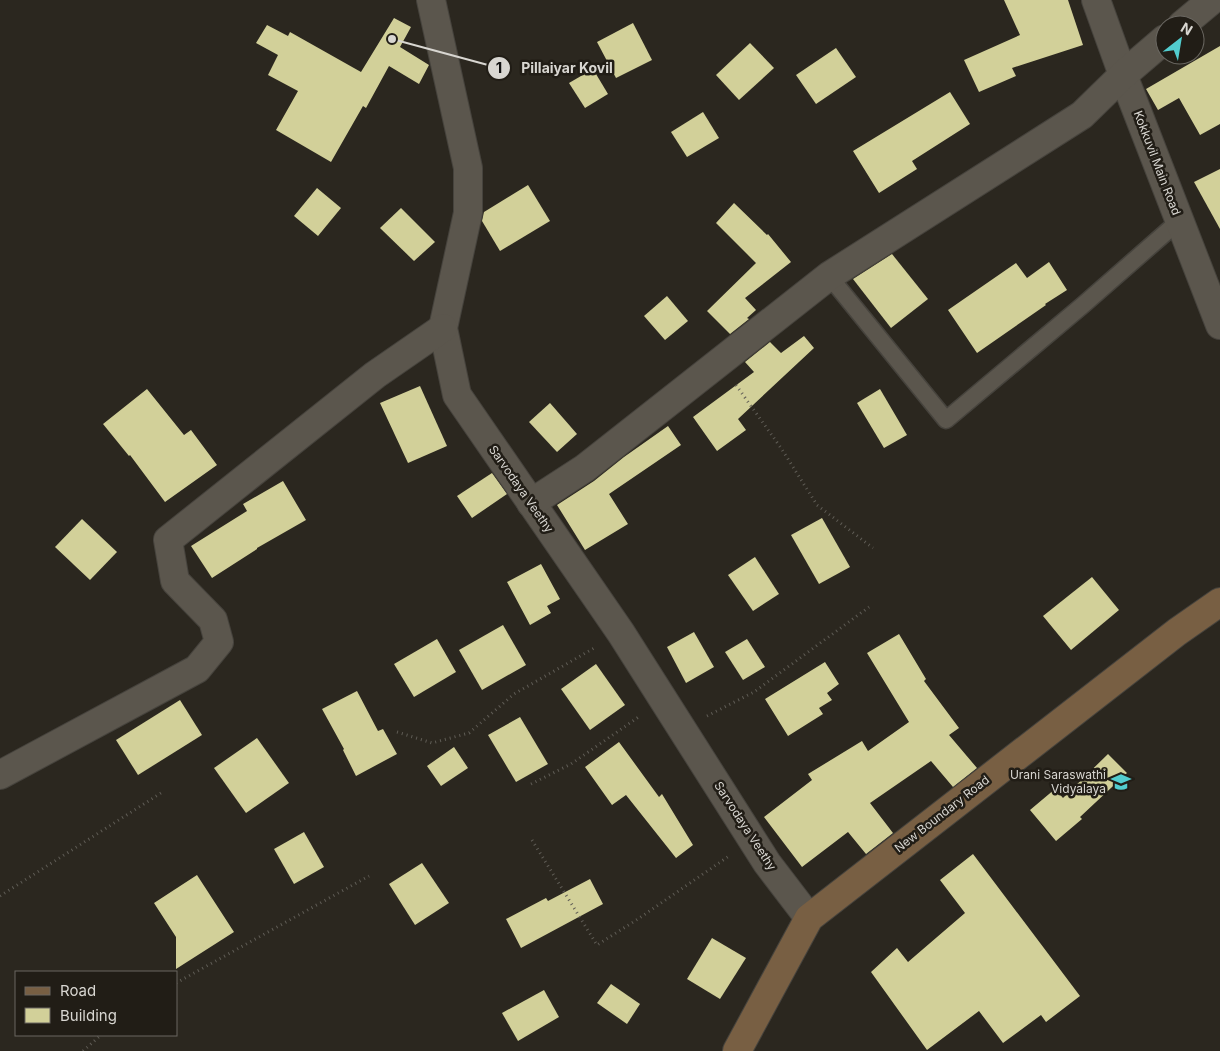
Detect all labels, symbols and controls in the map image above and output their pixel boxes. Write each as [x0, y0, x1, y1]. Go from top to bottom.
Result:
north arrow [1155, 15, 1205, 65]
text: N [1178, 18, 1196, 38]
callout: Pillaiyar Kovil [486, 53, 623, 82]
text: 1 [496, 58, 502, 77]
text: Pillaiyar Kovil [521, 59, 613, 76]
street label: Kokkuvil Main Road [1131, 108, 1184, 217]
street label: Sarvodaya Veethy [486, 442, 557, 535]
place label: Urani Saraswathi Vidyalaya [1010, 767, 1106, 796]
school or university icon: Urani Saraswathi Vidyalaya [1110, 771, 1132, 793]
street label: New Boundary Road [891, 772, 992, 855]
street label: Sarvodaya Veethy [711, 779, 780, 873]
legend [15, 971, 178, 1036]
text: Road [60, 981, 96, 1000]
text: Building [60, 1006, 117, 1025]

